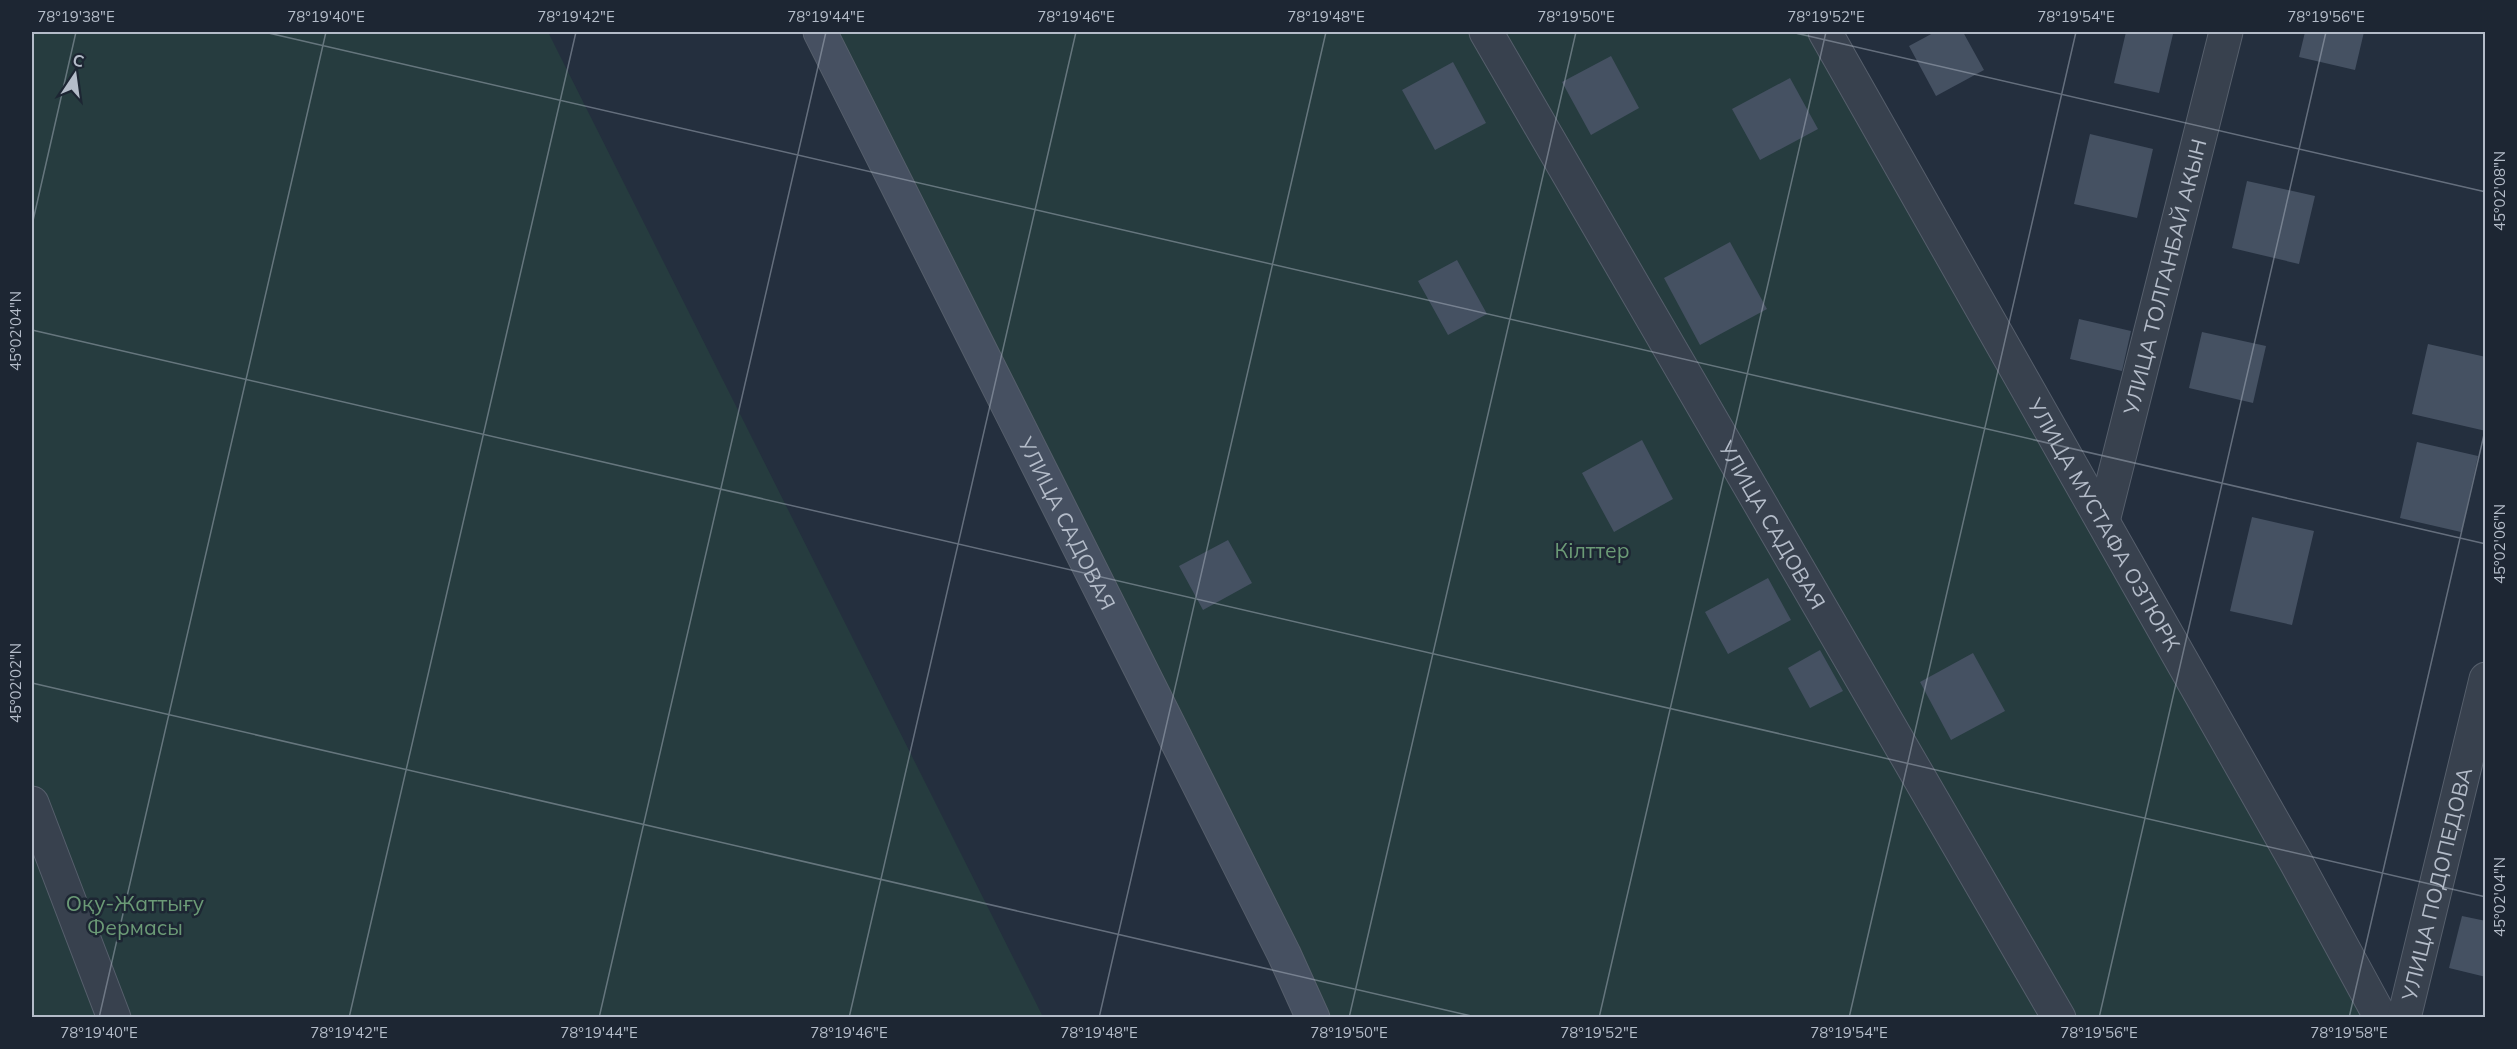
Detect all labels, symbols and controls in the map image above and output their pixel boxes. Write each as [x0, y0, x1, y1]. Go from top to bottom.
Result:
text: 78°19'38"E [37, 7, 115, 26]
text: 78°19'40"E [287, 7, 365, 26]
text: 78°19'42"E [537, 7, 615, 26]
text: 78°19'44"E [787, 7, 865, 26]
text: 78°19'46"E [1037, 7, 1115, 26]
text: 78°19'48"E [1287, 7, 1365, 26]
text: 78°19'50"E [1537, 7, 1615, 26]
text: 78°19'52"E [1787, 7, 1865, 26]
text: 78°19'54"E [2037, 7, 2115, 26]
text: 78°19'56"E [2287, 7, 2365, 26]
north arrow [45, 45, 105, 105]
text: С [71, 49, 86, 71]
street label: УЛИЦА ТОЛГАНБАЙ АКЫН [2117, 136, 2212, 418]
text: 45°02'08"N [2490, 151, 2509, 231]
text: 45°02'04"N [6, 291, 25, 371]
street label: УЛИЦА МУСТАФА ОЗТЮРК [2022, 392, 2186, 655]
street label: УЛИЦА САДОВАЯ [1012, 432, 1122, 614]
street label: УЛИЦА САДОВАЯ [1713, 435, 1831, 613]
text: 45°02'06"N [2490, 504, 2509, 584]
park label: Кілттер [1554, 537, 1630, 563]
text: 45°02'02"N [6, 643, 25, 723]
street label: УЛИЦА ПОДОПЕДОВА [2395, 764, 2477, 1004]
text: 45°02'04"N [2490, 857, 2509, 937]
park label: Оқу-Жаттығу Фермасы [66, 890, 204, 940]
text: 78°19'40"E [60, 1023, 138, 1042]
text: 78°19'42"E [310, 1023, 388, 1042]
text: 78°19'44"E [560, 1023, 638, 1042]
text: 78°19'46"E [810, 1023, 888, 1042]
text: 78°19'48"E [1060, 1023, 1138, 1042]
text: 78°19'50"E [1310, 1023, 1388, 1042]
text: 78°19'52"E [1560, 1023, 1638, 1042]
text: 78°19'54"E [1810, 1023, 1888, 1042]
text: 78°19'56"E [2060, 1023, 2138, 1042]
text: 78°19'58"E [2310, 1023, 2388, 1042]

